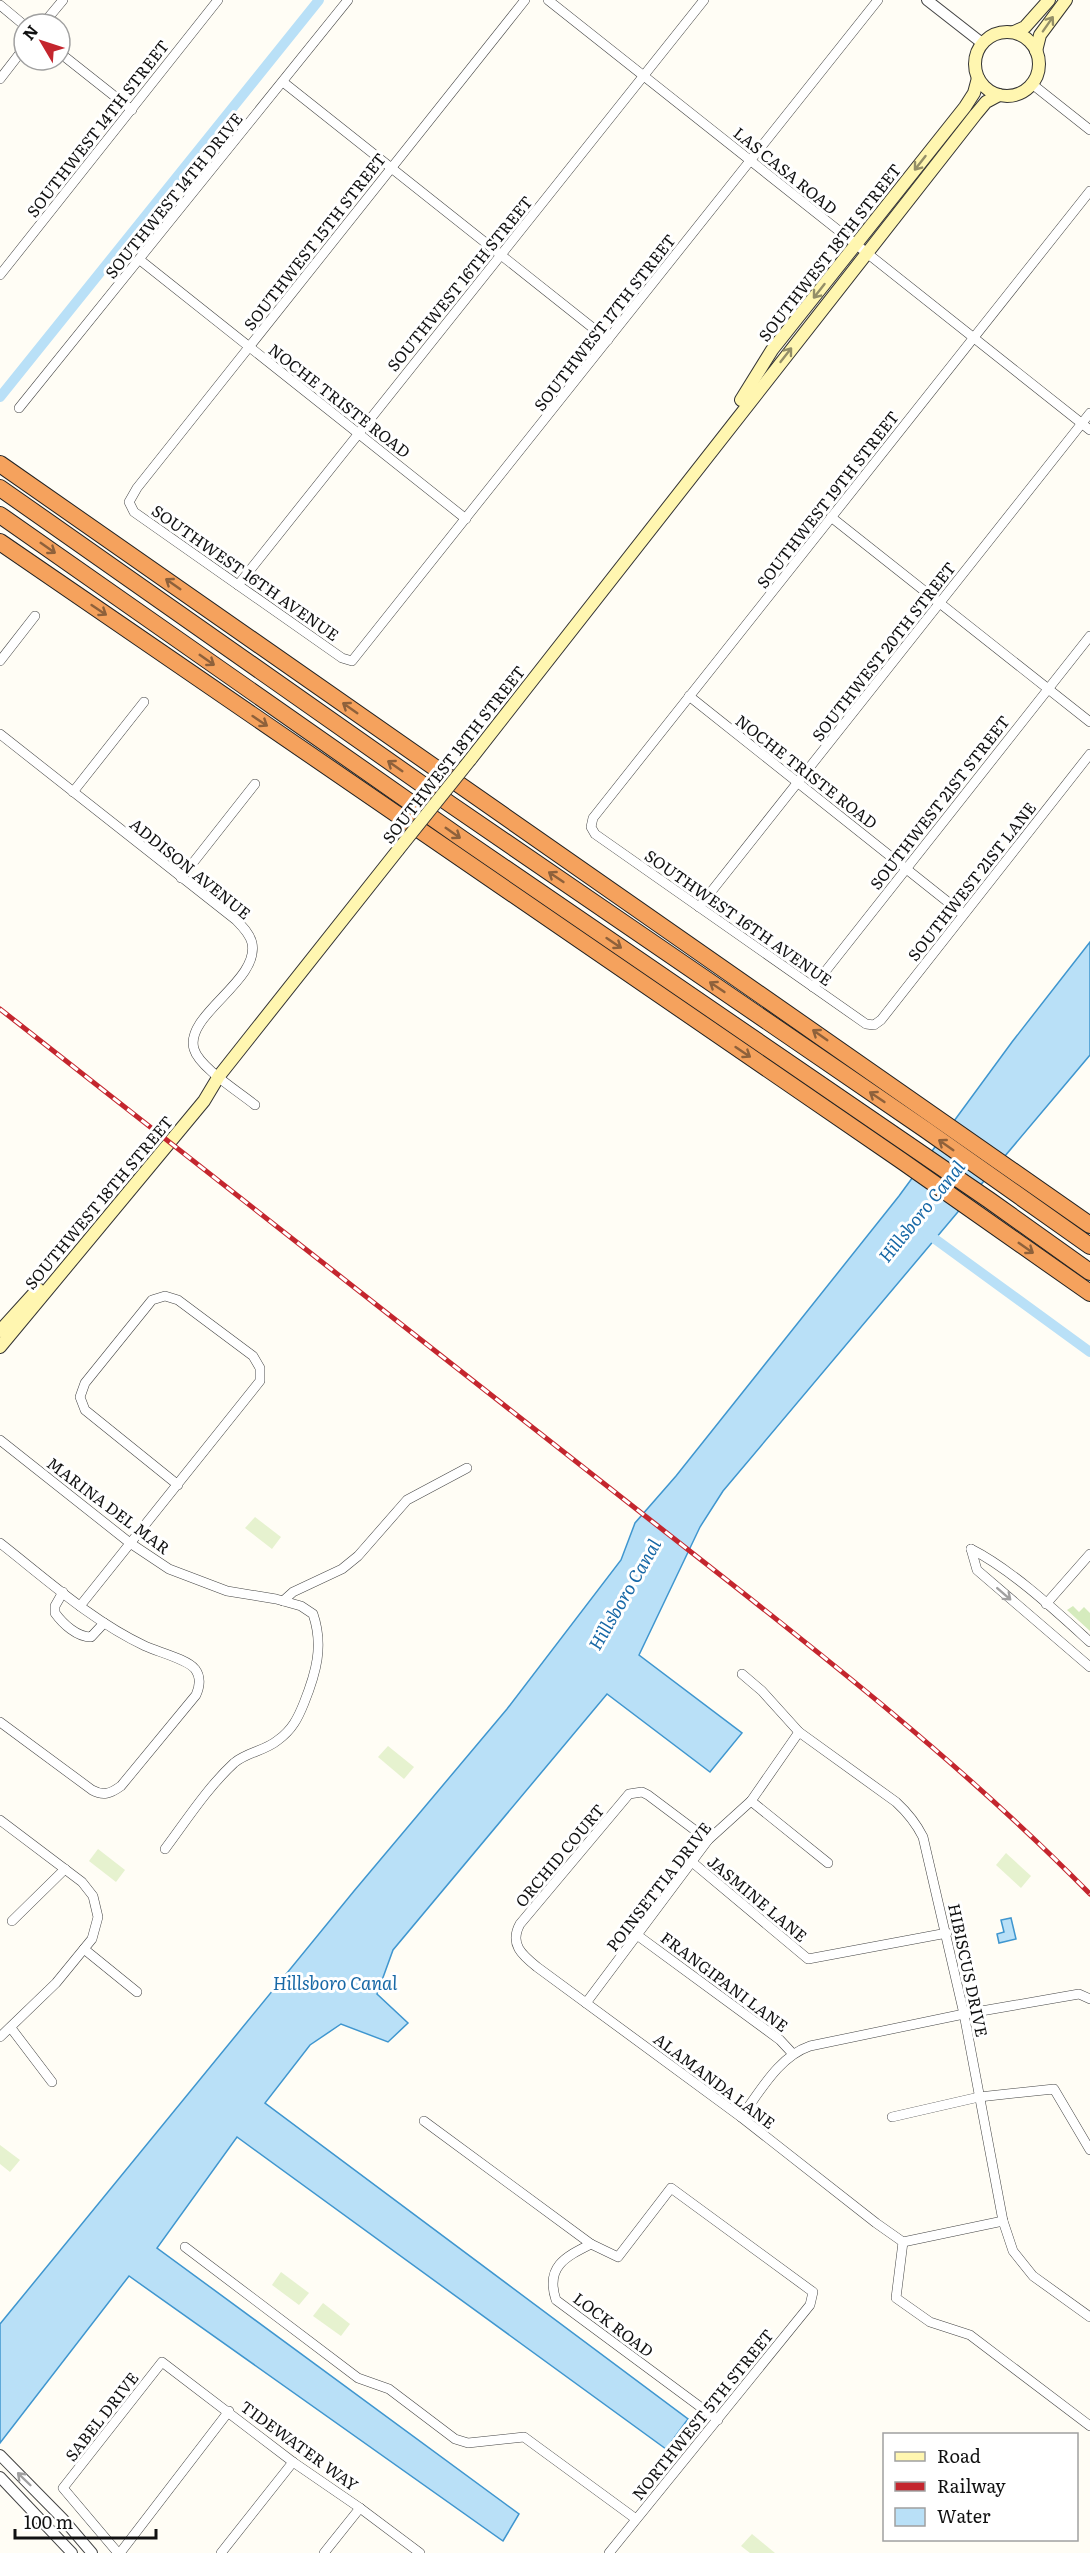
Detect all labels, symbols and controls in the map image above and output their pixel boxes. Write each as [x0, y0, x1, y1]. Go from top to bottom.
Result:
north arrow [12, 12, 72, 72]
one-way arrow [1042, 16, 1054, 32]
text: N [16, 19, 43, 45]
street label: SOUTHWEST 14TH STREET [20, 34, 174, 222]
street label: SOUTHWEST 14TH DRIVE [98, 107, 248, 283]
street label: LAS CASA ROAD [729, 120, 843, 220]
street label: SOUTHWEST 15TH STREET [237, 147, 391, 335]
one-way arrow [914, 155, 927, 171]
street label: SOUTHWEST 18TH STREET [752, 158, 906, 346]
street label: SOUTHWEST 16TH STREET [381, 190, 538, 376]
street label: SOUTHWEST 17TH STREET [527, 228, 681, 416]
one-way arrow [813, 282, 826, 298]
street label: NOCHE TRISTE ROAD [264, 337, 416, 463]
one-way arrow [780, 347, 793, 363]
street label: SOUTHWEST 19TH STREET [750, 405, 904, 593]
street label: SOUTHWEST 16TH AVENUE [147, 498, 345, 646]
one-way arrow [39, 542, 55, 554]
street label: SOUTHWEST 20TH STREET [805, 556, 961, 746]
one-way arrow [165, 578, 181, 590]
one-way arrow [91, 604, 107, 616]
one-way arrow [199, 654, 215, 666]
street label: SOUTHWEST 18TH STREET [376, 660, 530, 848]
one-way arrow [342, 702, 359, 714]
street label: NOCHE TRISTE ROAD [731, 708, 883, 834]
street label: SOUTHWEST 21ST STREET [863, 710, 1015, 894]
one-way arrow [251, 715, 268, 727]
one-way arrow [388, 760, 404, 772]
street label: SOUTHWEST 21ST LANE [901, 796, 1041, 966]
street label: ADDISON AVENUE [125, 812, 257, 924]
one-way arrow [445, 826, 461, 839]
street label: SOUTHWEST 16TH AVENUE [640, 843, 838, 991]
one-way arrow [548, 871, 564, 883]
one-way arrow [605, 937, 622, 949]
one-way arrow [709, 981, 725, 993]
one-way arrow [812, 1029, 828, 1041]
one-way arrow [734, 1046, 750, 1058]
one-way arrow [870, 1091, 886, 1103]
street label: SOUTHWEST 18TH STREET [18, 1110, 178, 1294]
one-way arrow [939, 1139, 955, 1151]
water label: Hillsboro Canal [871, 1153, 971, 1268]
one-way arrow [1017, 1242, 1033, 1254]
street label: MARINA DEL MAR [42, 1451, 176, 1560]
water label: Hillsboro Canal [581, 1533, 667, 1655]
one-way arrow [996, 1587, 1011, 1601]
street label: ORCHID COURT [509, 1798, 609, 1912]
street label: POINSETTIA DRIVE [600, 1816, 716, 1956]
street label: JASMINE LANE [703, 1849, 813, 1947]
street label: HIBISCUS DRIVE [943, 1901, 995, 2039]
street label: FRANGIPANI LANE [656, 1925, 794, 2037]
water label: Hillsboro Canal [273, 1969, 398, 1996]
street label: ALAMANDA LANE [649, 2026, 781, 2134]
street label: LOCK ROAD [569, 2286, 659, 2362]
street label: NORTHWEST 5TH STREET [625, 2323, 779, 2505]
street label: SABEL DRIVE [58, 2366, 144, 2466]
street label: TIDEWATER WAY [236, 2394, 364, 2496]
legend [883, 2433, 1078, 2541]
text: Road [937, 2442, 981, 2469]
one-way arrow [17, 2471, 32, 2486]
text: Railway [937, 2472, 1006, 2499]
scale bar [15, 2502, 156, 2540]
text: Water [937, 2502, 991, 2529]
text: 100 m [24, 2508, 73, 2535]

